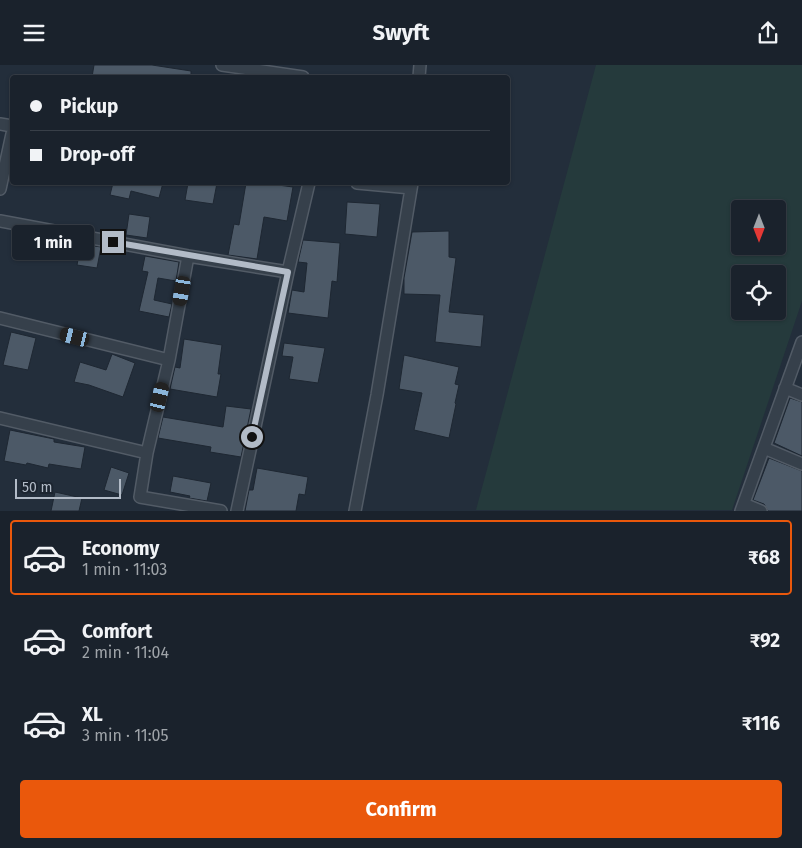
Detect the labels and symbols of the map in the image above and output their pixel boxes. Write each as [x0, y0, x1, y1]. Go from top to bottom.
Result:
north arrow [731, 200, 786, 255]
callout: 1 min [13, 225, 96, 259]
route end [102, 231, 124, 253]
car [172, 275, 191, 307]
car [58, 326, 91, 348]
car [149, 381, 170, 413]
route start [241, 426, 263, 448]
scale bar [15, 475, 121, 499]

